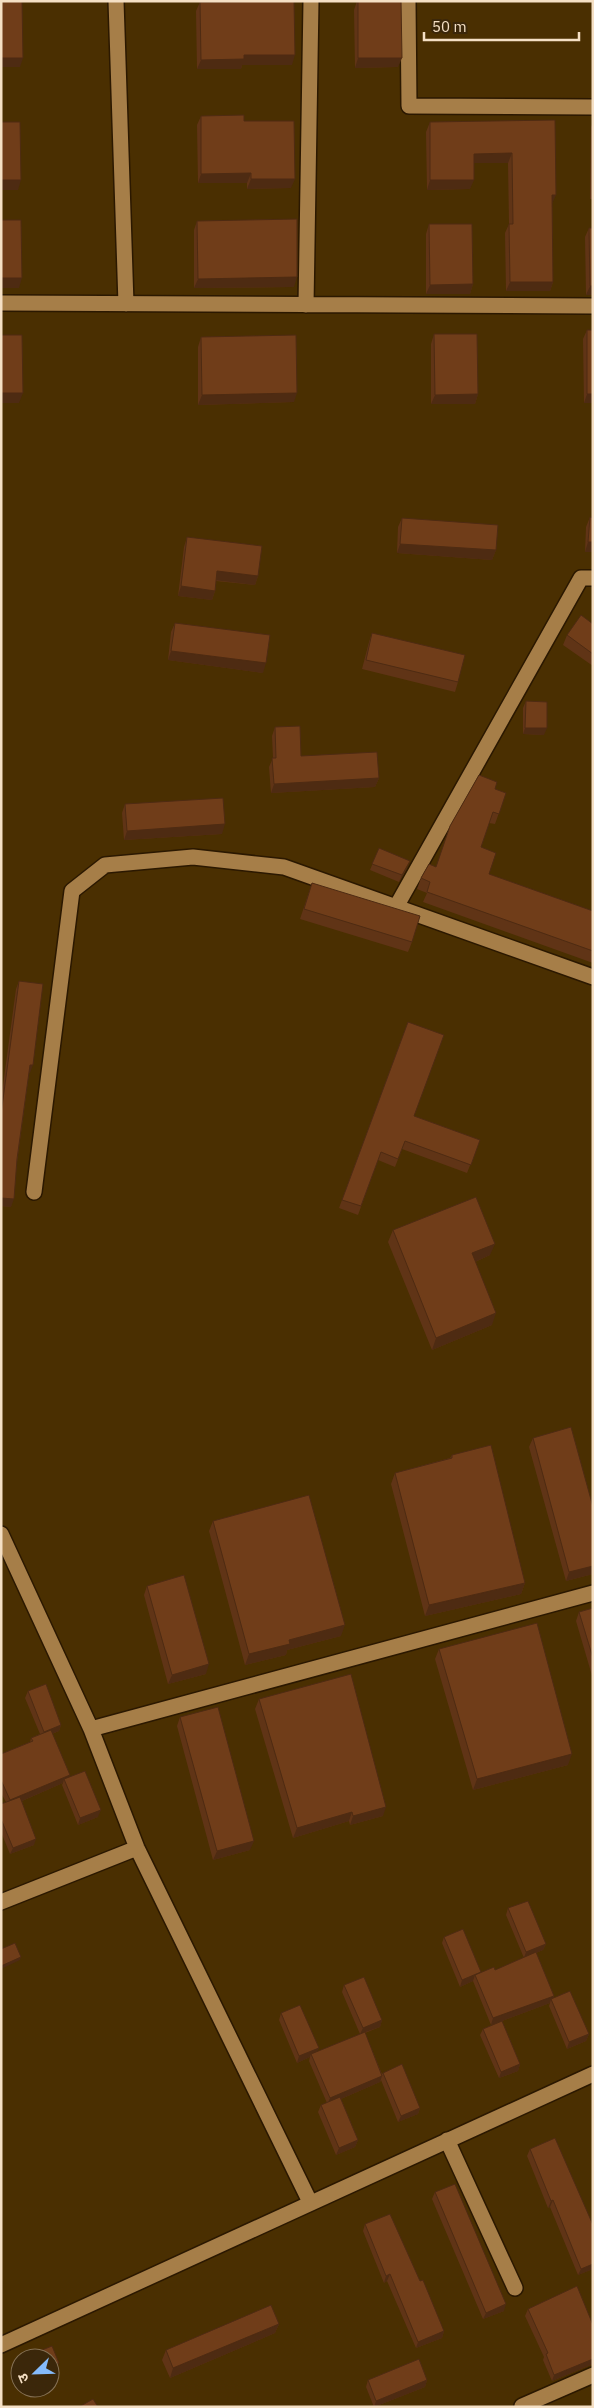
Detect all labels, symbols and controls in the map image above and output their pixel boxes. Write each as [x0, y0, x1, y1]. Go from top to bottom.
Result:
scale bar [424, 10, 579, 42]
text: 50 m [432, 17, 467, 36]
north arrow [10, 2348, 60, 2398]
text: उ [13, 2370, 33, 2385]

